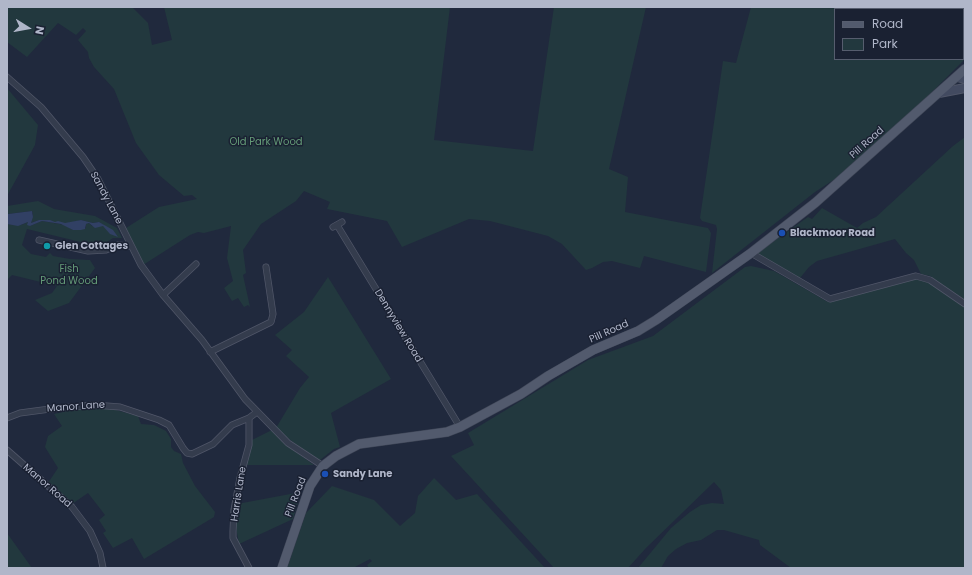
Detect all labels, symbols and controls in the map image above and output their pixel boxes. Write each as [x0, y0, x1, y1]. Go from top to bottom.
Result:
north arrow [8, 8, 48, 48]
legend [834, 8, 964, 60]
text: Road [872, 15, 903, 32]
text: N [31, 25, 48, 36]
text: Park [872, 35, 898, 52]
street label: Pill Road [847, 125, 887, 161]
park label: Old Park Wood [229, 136, 303, 148]
street label: Sandy Lane [87, 170, 125, 226]
place label: Blackmoor Road [790, 227, 875, 239]
marker: Blackmoor Road [777, 228, 787, 238]
place label: Glen Cottages [55, 240, 128, 252]
marker: Glen Cottages [42, 241, 52, 251]
park label: Fish Pond Wood [40, 263, 98, 286]
street label: Dennyview Road [372, 287, 424, 365]
street label: Pill Road [587, 318, 631, 346]
street label: Manor Lane [47, 399, 105, 415]
street label: Manor Road [20, 462, 74, 510]
street label: Harris Lane [229, 466, 249, 522]
place label: Sandy Lane [333, 468, 392, 480]
marker: Sandy Lane [320, 469, 330, 479]
street label: Pill Road [283, 475, 309, 519]

